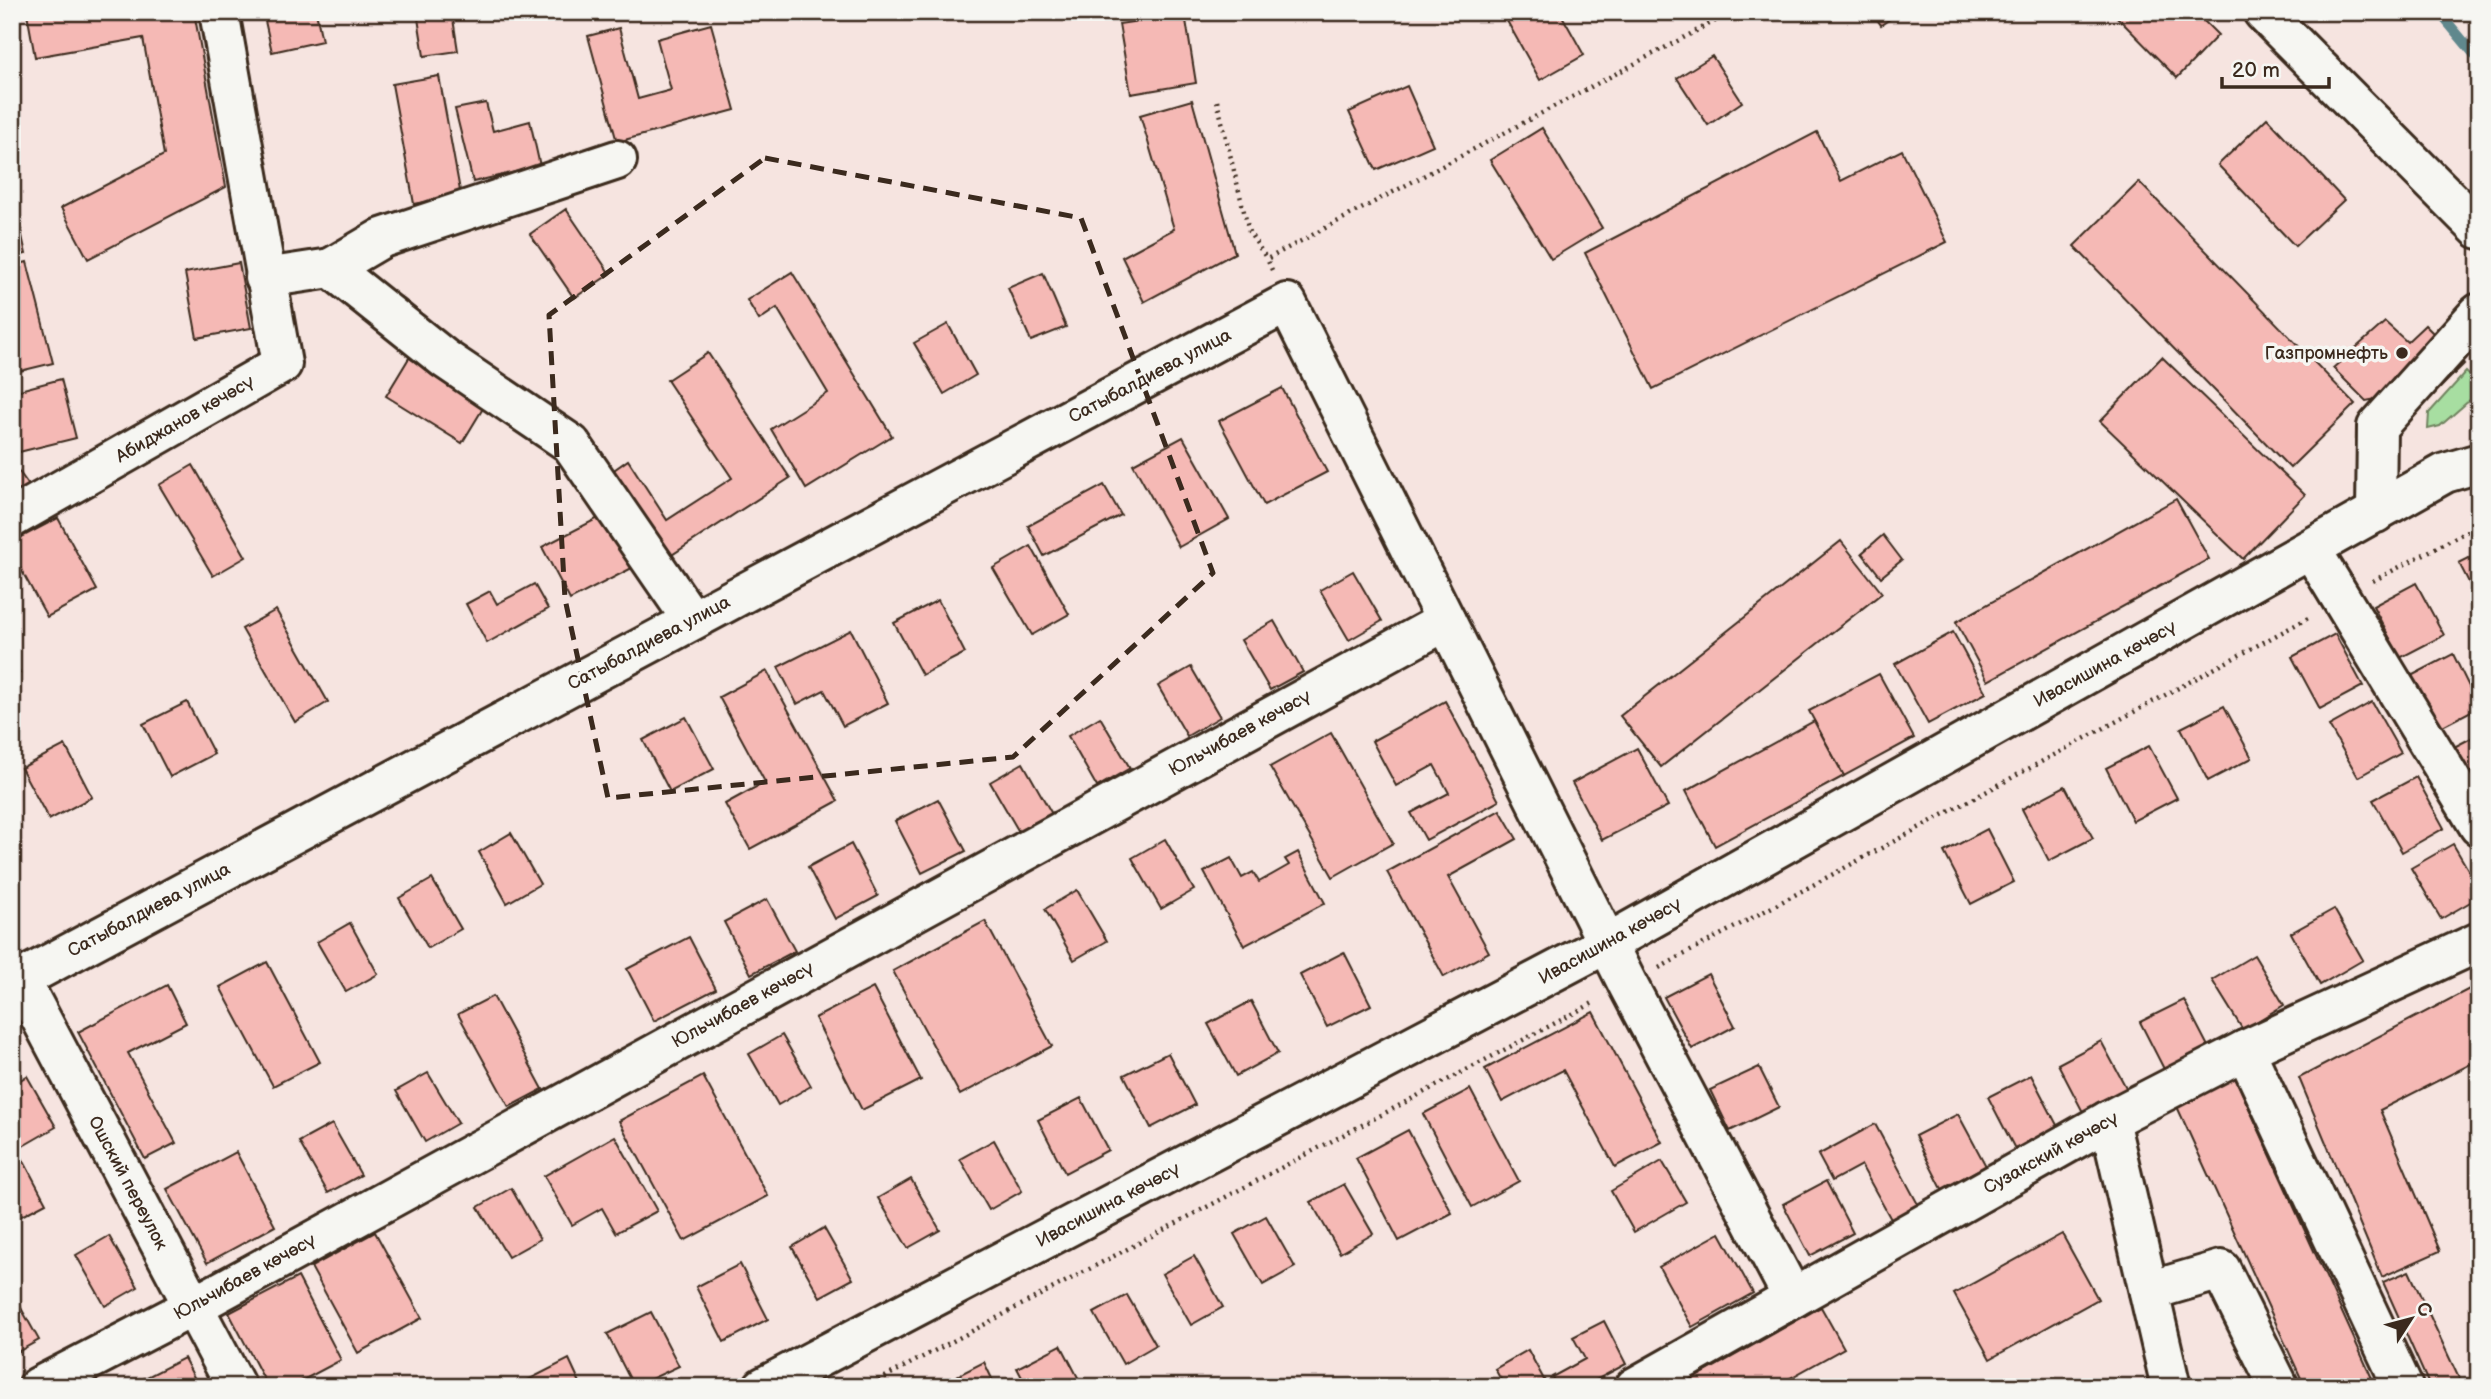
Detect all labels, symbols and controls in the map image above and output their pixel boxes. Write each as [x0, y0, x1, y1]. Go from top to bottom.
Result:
scale bar [2222, 46, 2328, 90]
text: 20 m [2232, 58, 2280, 83]
street label: Сатыбалдиева улица [1065, 324, 1235, 428]
place label: Газпромнефть [2265, 343, 2388, 364]
marker: Газпромнефть [2394, 345, 2410, 361]
street label: Абиджанов көчөсү [111, 371, 258, 468]
street label: Сатыбалдиева улица [564, 591, 734, 695]
street label: Ивасишина көчөсү [2030, 616, 2180, 712]
street label: Юльчибаев көчөсү [1165, 685, 1315, 781]
street label: Сатыбалдиева улица [64, 858, 234, 962]
street label: Ивасишина көчөсү [1535, 893, 1685, 989]
street label: Юльчибаев көчөсү [668, 957, 818, 1053]
street label: Сузакский көчөсү [1980, 1107, 2122, 1199]
street label: Ошский переулок [84, 1112, 172, 1254]
street label: Ивасишина көчөсү [1032, 1158, 1184, 1252]
street label: Юльчибаев көчөсү [170, 1229, 320, 1325]
north arrow [2376, 1284, 2446, 1354]
text: С [2410, 1298, 2437, 1322]

